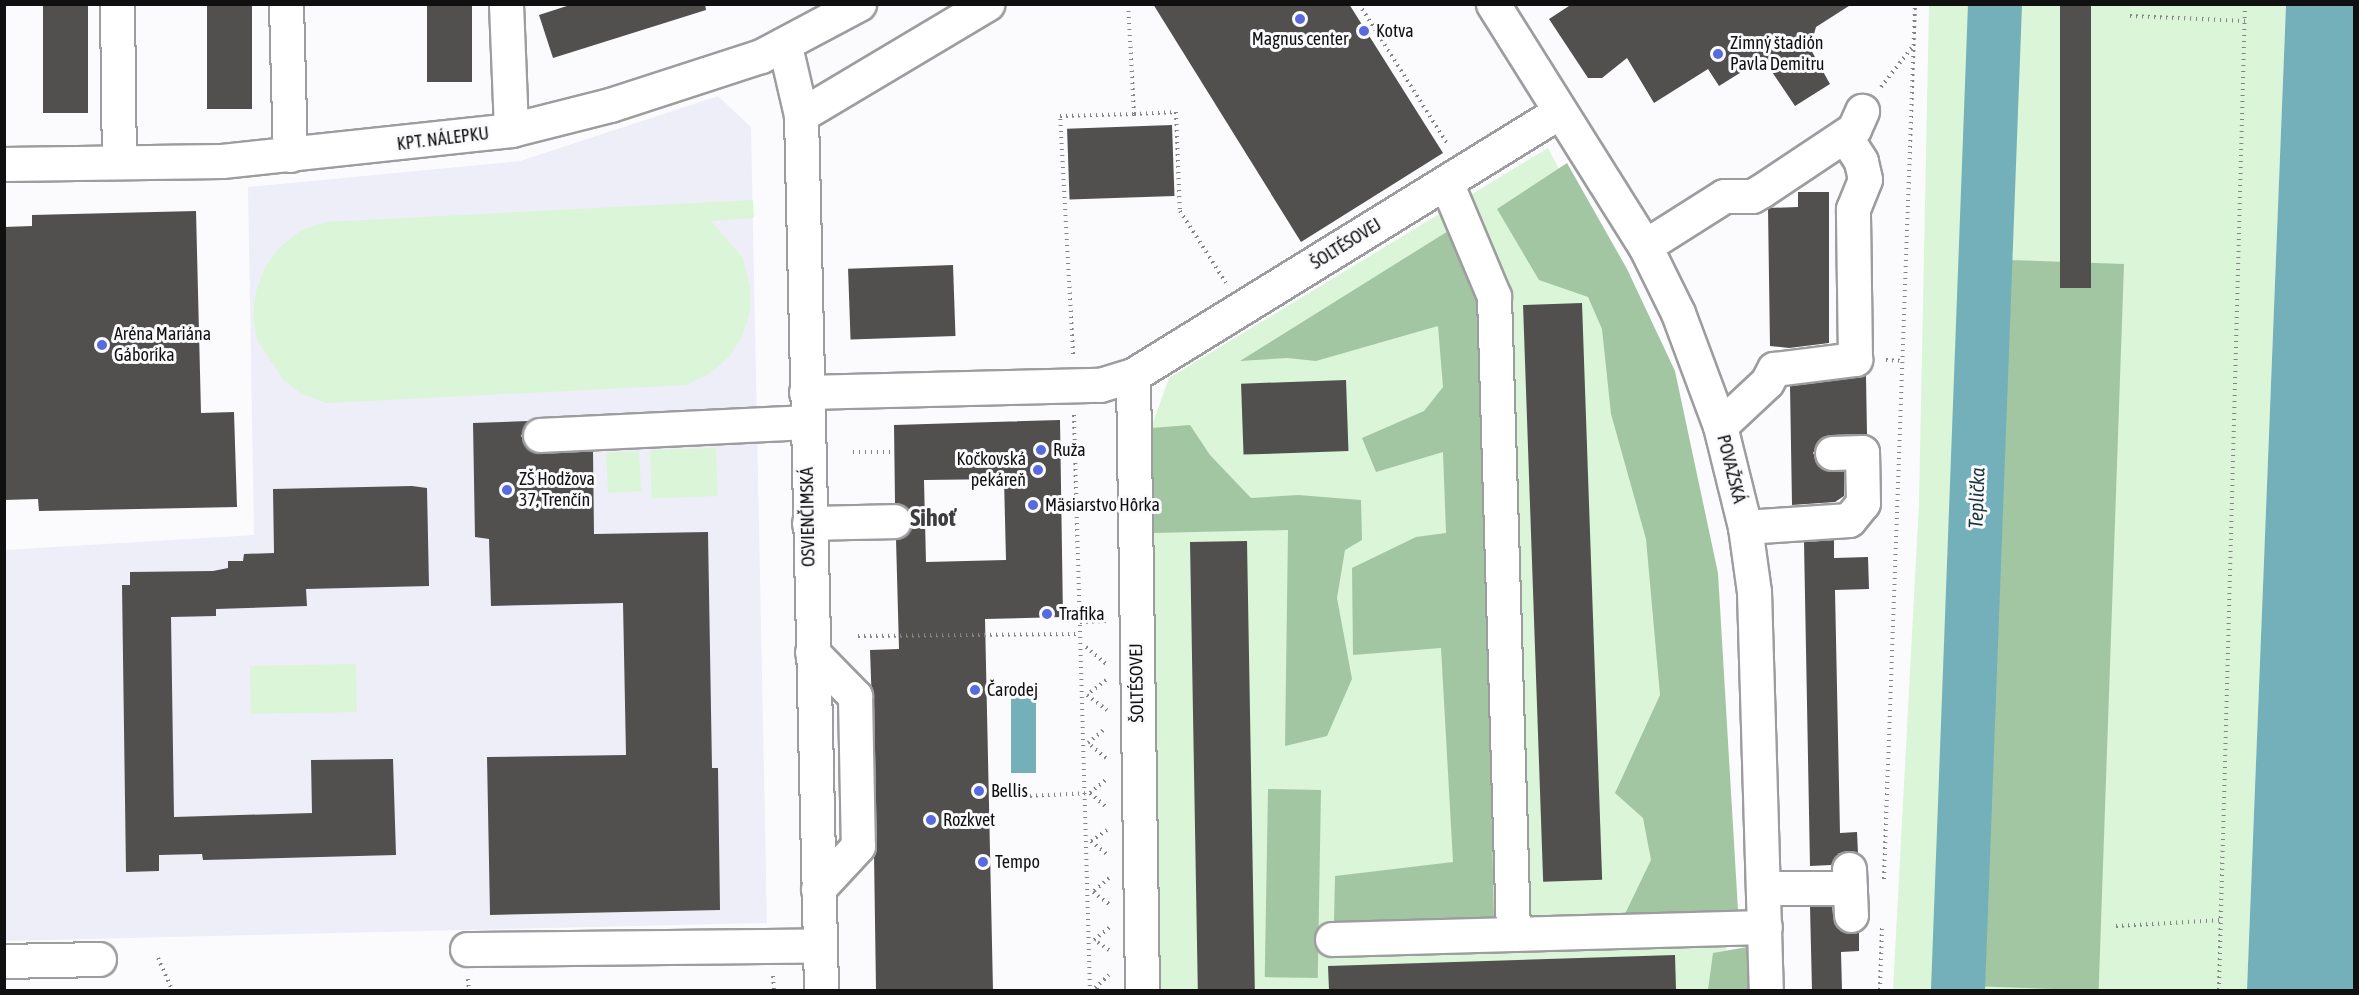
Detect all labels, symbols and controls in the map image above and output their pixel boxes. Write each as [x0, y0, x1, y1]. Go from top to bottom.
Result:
marker: Magnus center [1293, 12, 1307, 26]
place label: Kotva [1376, 20, 1414, 42]
marker: Kotva [1357, 24, 1371, 38]
place label: Magnus center [1252, 28, 1348, 50]
place label: Zimný štadión Pavla Demitru [1730, 33, 1824, 76]
marker: Zimný štadión Pavla Demitru [1711, 47, 1725, 61]
street label: KPT. NÁLEPKU [396, 123, 490, 155]
street label: ŠOLTÉSOVEJ [1307, 214, 1385, 274]
place label: Aréna Mariána Gáboríka [114, 324, 211, 366]
marker: Aréna Mariána Gáboríka [95, 338, 109, 352]
street label: POVAŽSKÁ [1712, 433, 1750, 505]
place label: Ruža [1053, 439, 1086, 461]
marker: Ruža [1034, 443, 1048, 457]
place label: Kočkovská pekáreň [957, 449, 1026, 492]
marker: Kočkovská pekáreň [1031, 463, 1045, 477]
street label: OSVIENČIMSKÁ [796, 467, 820, 567]
water label: Teplička [1963, 467, 1989, 529]
place label: ZŠ Hodžova 37, Trenčín [519, 469, 595, 512]
marker: ZŠ Hodžova 37, Trenčín [500, 483, 514, 497]
place label: Mäsiarstvo Hôrka [1045, 494, 1160, 516]
marker: Mäsiarstvo Hôrka [1026, 498, 1040, 512]
district label: Sihoť [910, 504, 956, 532]
place label: Trafika [1059, 603, 1105, 625]
marker: Trafika [1040, 607, 1054, 621]
street label: ŠOLTÉSOVEJ [1126, 643, 1148, 723]
place label: Čarodej [987, 679, 1038, 701]
marker: Čarodej [968, 683, 982, 697]
place label: Bellis [991, 780, 1028, 802]
marker: Bellis [972, 784, 986, 798]
place label: Rozkvet [943, 809, 995, 831]
marker: Rozkvet [924, 813, 938, 827]
place label: Tempo [995, 851, 1040, 873]
marker: Tempo [976, 855, 990, 869]

